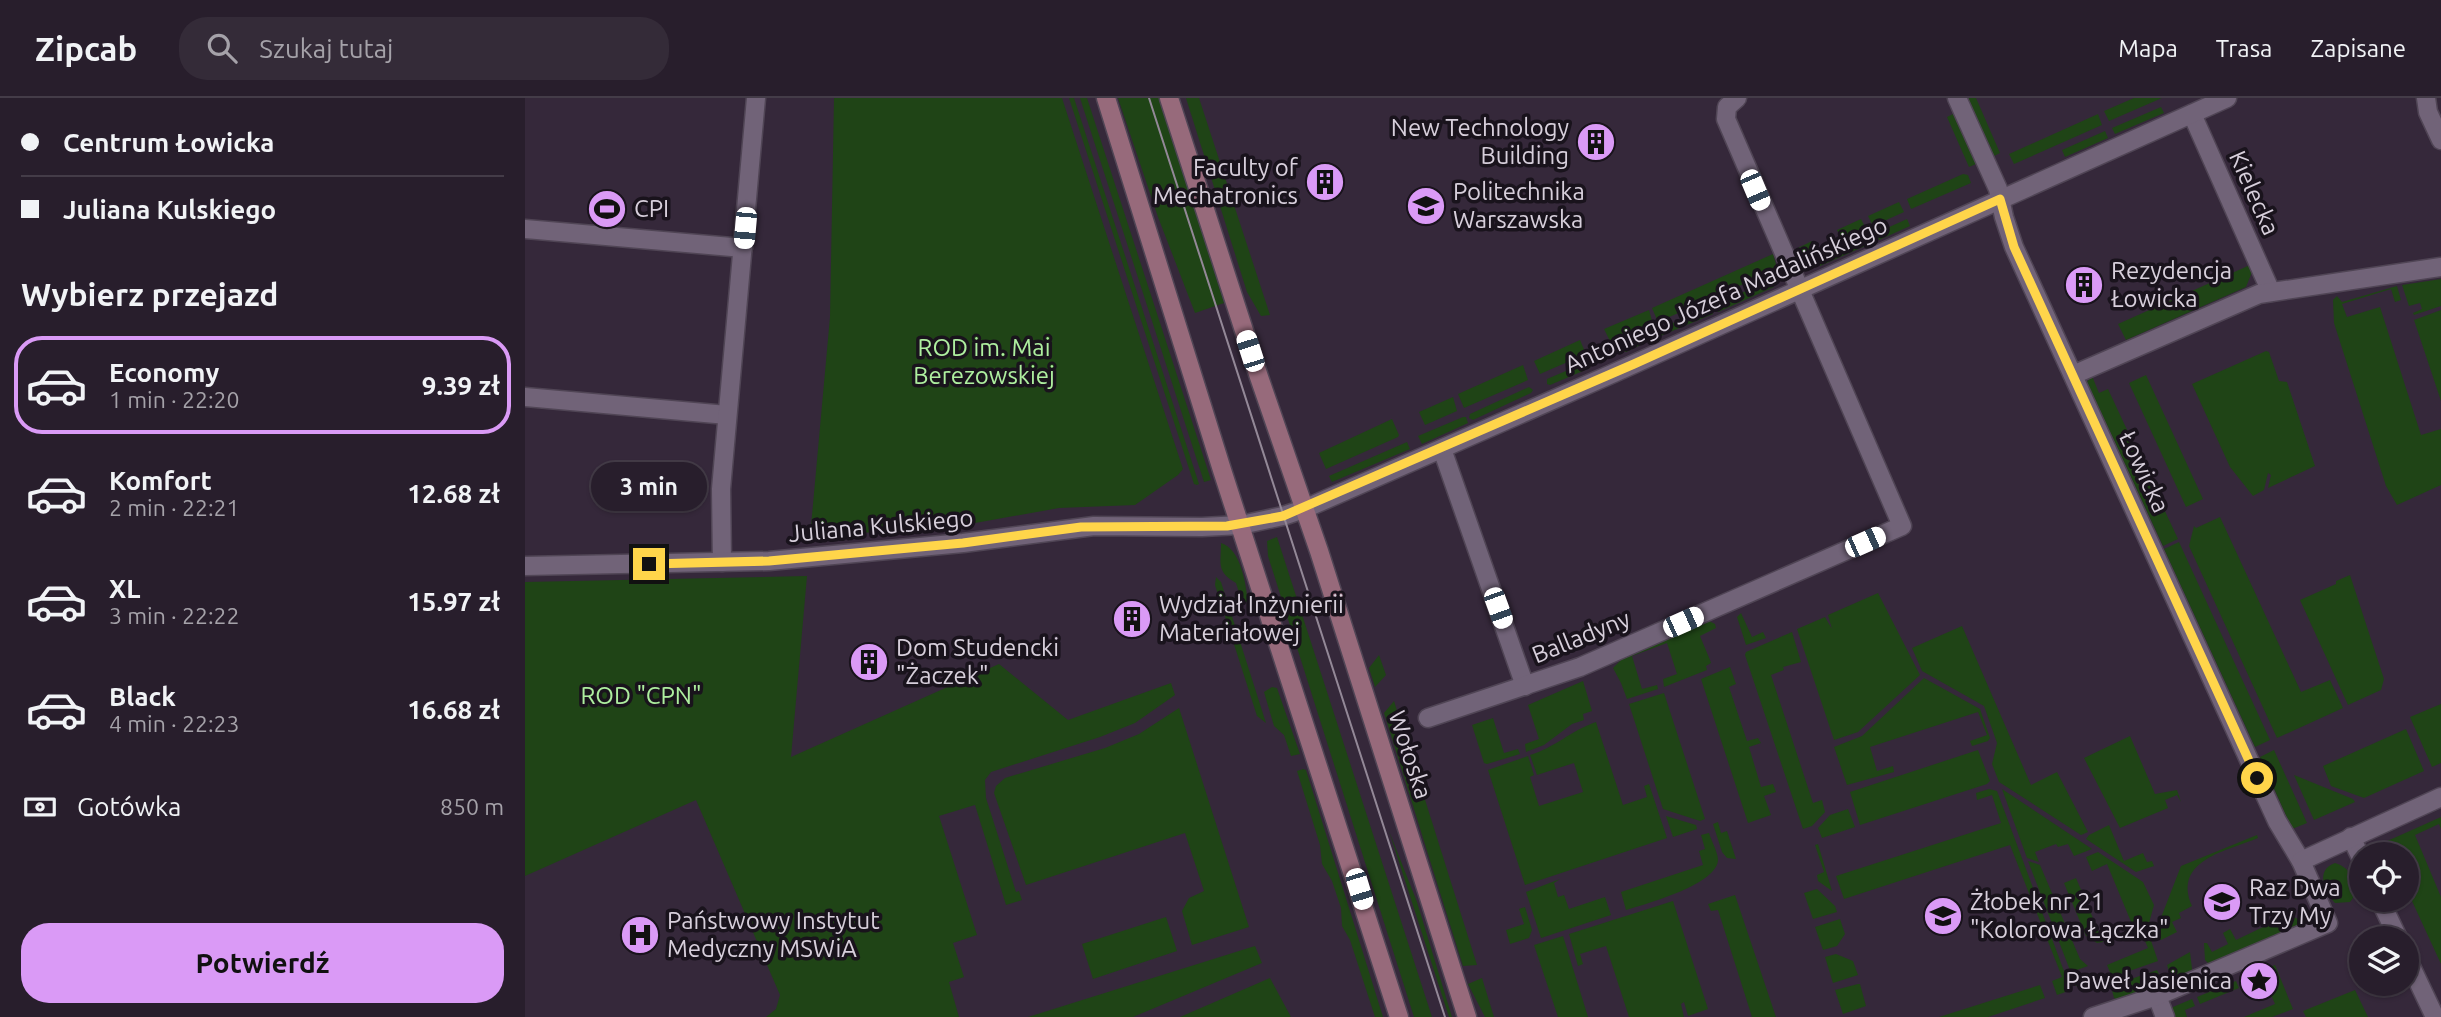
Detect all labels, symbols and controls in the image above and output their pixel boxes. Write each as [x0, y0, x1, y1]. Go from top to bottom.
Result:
search box [179, 17, 669, 80]
icon: search [203, 29, 241, 67]
text: Zipcab [35, 30, 137, 67]
text: Szukaj tutaj [259, 34, 393, 63]
text: Mapa [2118, 35, 2178, 62]
text: Trasa [2216, 35, 2272, 62]
text: Zapisane [2310, 35, 2406, 62]
place label: New Technology Building [1391, 114, 1569, 169]
building icon: New Technology Building [1575, 121, 1617, 163]
text: Centrum Łowicka [63, 128, 274, 157]
street label: Kielecka [2224, 147, 2285, 239]
place label: Faculty of Mechatronics [1153, 154, 1299, 209]
building icon: Faculty of Mechatronics [1304, 161, 1346, 203]
car [1738, 167, 1773, 213]
place label: Politechnika Warszawska [1453, 178, 1585, 233]
school or university icon: Politechnika Warszawska [1405, 185, 1447, 227]
sports icon: CPI [586, 188, 628, 230]
text: Juliana Kulskiego [63, 195, 276, 224]
place label: CPI [634, 195, 669, 222]
car [733, 206, 758, 250]
street label: Antoniego Józefa Madalińskiego [1560, 211, 1891, 378]
place label: Rezydencja Łowicka [2111, 257, 2232, 312]
building icon: Rezydencja Łowicka [2063, 264, 2105, 306]
text: Wybierz przejazd [21, 276, 279, 312]
car [1234, 328, 1267, 374]
park label: ROD im. Mai Berezowskiej [913, 334, 1055, 389]
icon: car [25, 354, 88, 417]
text: Economy [109, 358, 219, 387]
text: 9.39 zł [422, 371, 500, 400]
text: 1 min · 22:20 [109, 387, 240, 412]
street label: Łowicka [2114, 427, 2175, 517]
icon: car [25, 462, 88, 525]
callout: 3 min [591, 462, 707, 512]
text: Komfort [109, 466, 212, 495]
text: 3 min [620, 474, 678, 499]
text: 12.68 zł [407, 479, 500, 508]
text: 2 min · 22:21 [109, 495, 240, 520]
street label: Juliana Kulskiego [787, 504, 975, 547]
car [1842, 524, 1889, 560]
route end [633, 548, 665, 580]
icon: car [25, 570, 88, 633]
text: XL [109, 574, 140, 603]
car [1481, 585, 1516, 631]
text: 15.97 zł [407, 587, 500, 616]
place label: Wydział Inżynierii Materiałowej [1159, 591, 1344, 646]
building icon: Wydział Inżynierii Materiałowej [1111, 598, 1153, 640]
text: 3 min · 22:22 [109, 603, 240, 628]
car [1660, 604, 1707, 640]
street label: Balladyny [1528, 605, 1634, 668]
place label: Dom Studencki "Żaczek" [896, 634, 1059, 689]
building icon: Dom Studencki "Żaczek" [848, 641, 890, 683]
icon: car [25, 678, 88, 741]
text: Black [109, 682, 176, 711]
park label: ROD "CPN" [580, 682, 702, 709]
text: 16.68 zł [407, 695, 500, 724]
street label: Wołoska [1384, 707, 1437, 802]
text: 4 min · 22:23 [109, 711, 240, 736]
route start [2241, 762, 2273, 794]
icon: cash [21, 788, 59, 826]
text: Gotówka [77, 792, 181, 821]
text: 850 m [440, 794, 504, 819]
map controls [2349, 842, 2419, 996]
button: locate [2349, 842, 2419, 912]
car [1343, 866, 1376, 912]
place label: Raz Dwa Trzy My [2249, 874, 2341, 929]
school or university icon: Raz Dwa Trzy My [2201, 881, 2243, 923]
place label: Żłobek nr 21 "Kolorowa Łączka" [1970, 888, 2169, 943]
school or university icon: Żłobek nr 21 "Kolorowa Łączka" [1922, 895, 1964, 937]
place label: Państwowy Instytut Medyczny MSWiA [667, 907, 880, 962]
hospital icon: Państwowy Instytut Medyczny MSWiA [619, 914, 661, 956]
button: Potwierdź [21, 923, 504, 1003]
button: layers [2349, 926, 2419, 996]
place icon: Paweł Jasienica [2238, 960, 2280, 1002]
place label: Paweł Jasienica [2065, 967, 2232, 994]

